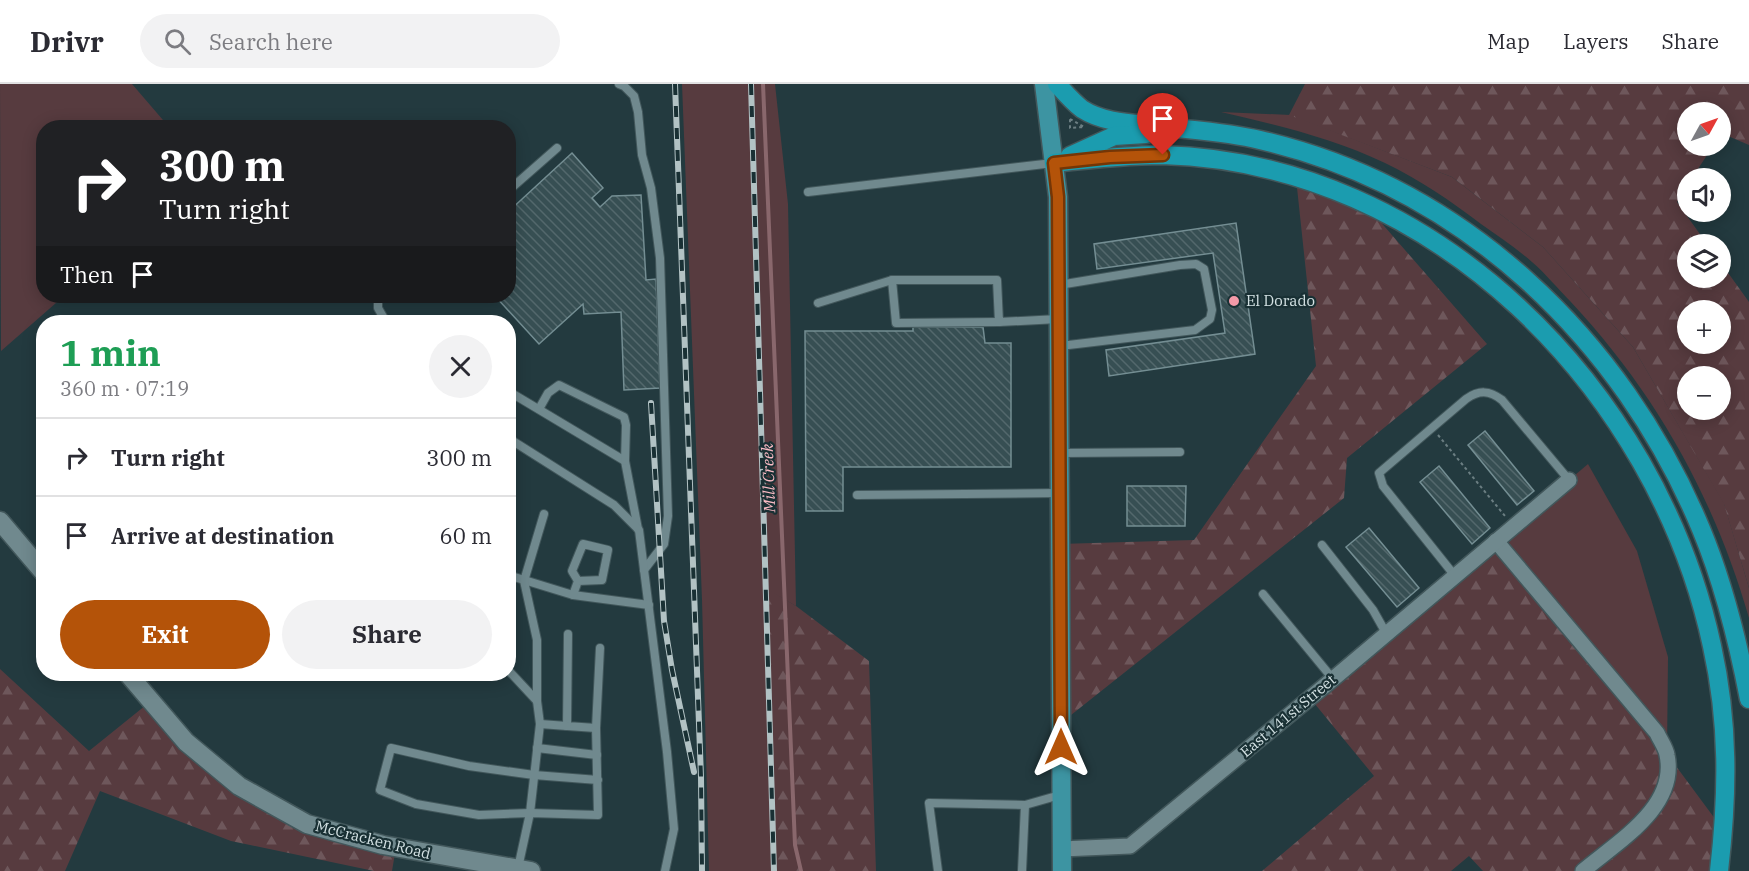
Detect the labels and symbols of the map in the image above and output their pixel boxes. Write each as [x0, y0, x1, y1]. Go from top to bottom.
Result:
pin [1137, 93, 1188, 155]
north arrow [1677, 102, 1731, 156]
place label: El Dorado [1246, 291, 1315, 310]
marker: El Dorado [1227, 294, 1241, 308]
water label: Mill Creek [757, 443, 779, 514]
street label: East 141st Street [1236, 670, 1339, 761]
position arrow [1029, 715, 1093, 779]
street label: McCracken Road [313, 816, 433, 863]

